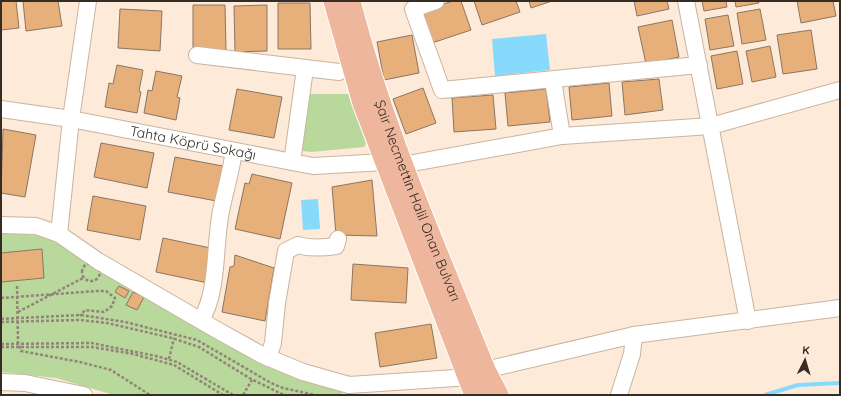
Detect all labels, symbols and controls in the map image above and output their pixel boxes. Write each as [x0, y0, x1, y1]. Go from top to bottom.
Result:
street label: Şair Necmettin Halil Onan Bulvarı [371, 98, 465, 304]
street label: Tahta Köprü Sokağı [128, 122, 258, 164]
north arrow [785, 340, 825, 380]
text: K [802, 343, 810, 357]

